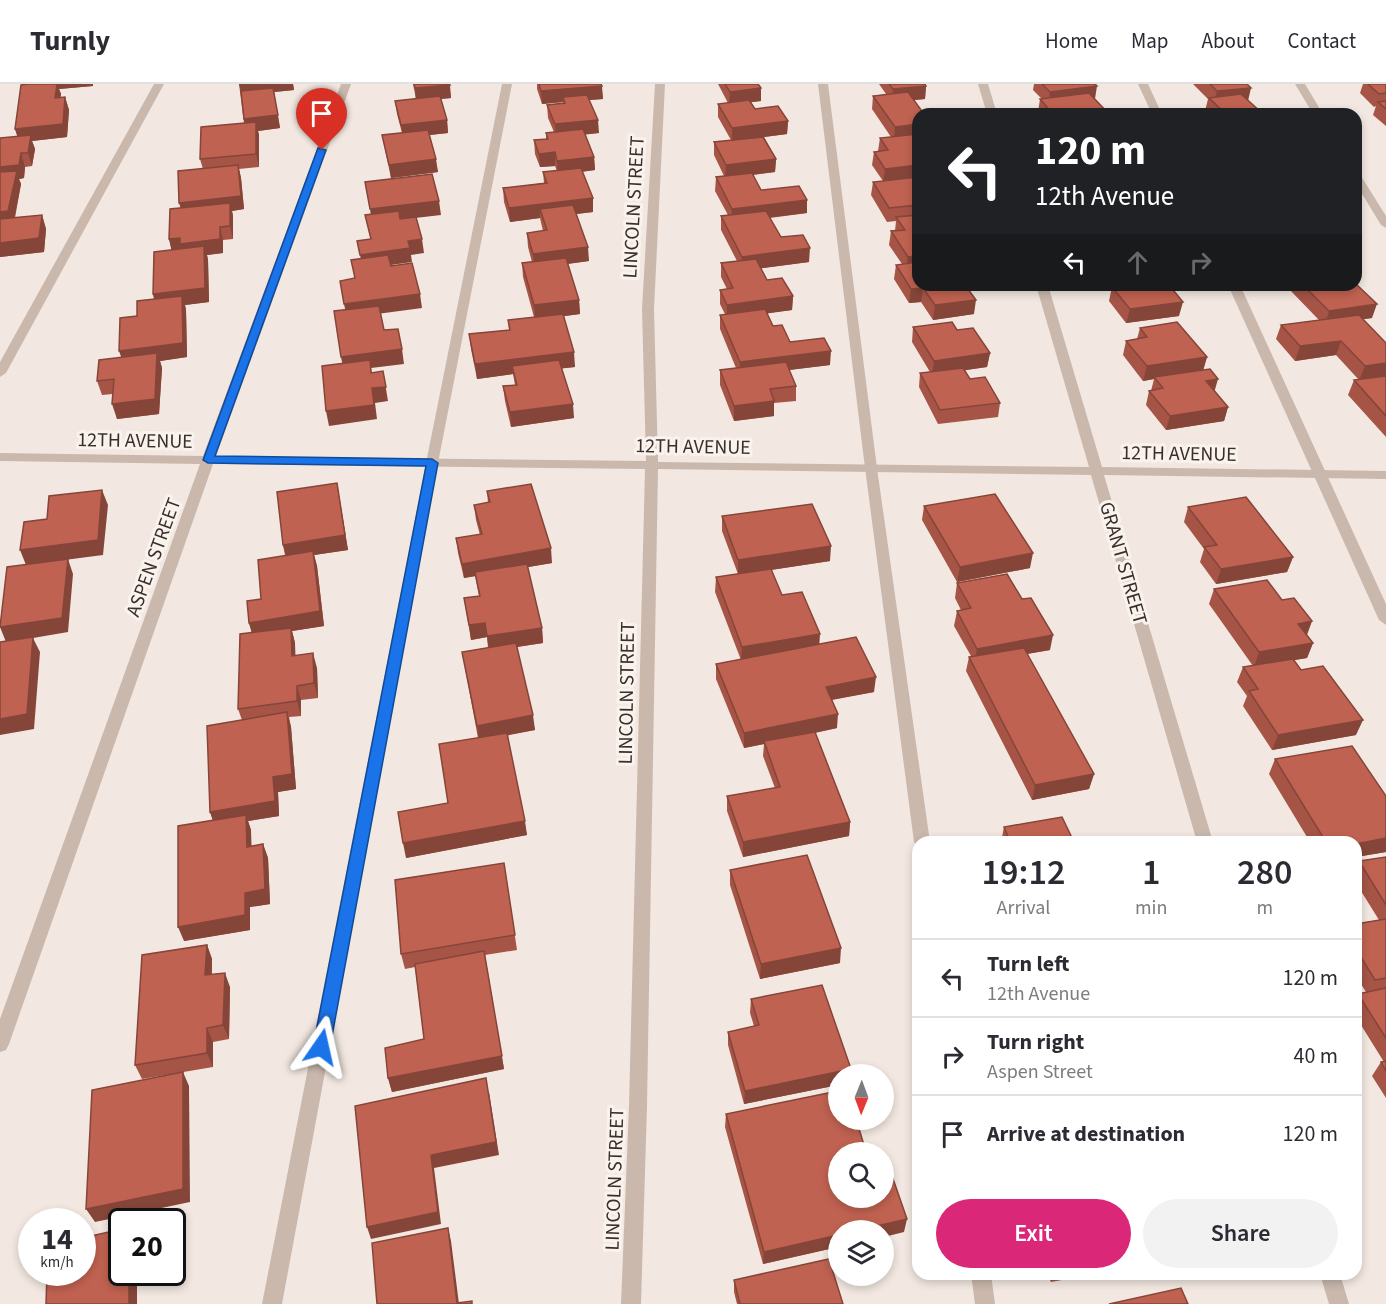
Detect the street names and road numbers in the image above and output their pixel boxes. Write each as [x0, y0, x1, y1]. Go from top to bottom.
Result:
street label: LINCOLN STREET [616, 135, 652, 279]
street label: 12TH AVENUE [77, 426, 193, 456]
street label: 12TH AVENUE [635, 432, 751, 462]
street label: 12TH AVENUE [1121, 439, 1237, 469]
street label: ASPEN STREET [119, 494, 188, 621]
street label: GRANT STREET [1092, 499, 1154, 628]
street label: LINCOLN STREET [612, 621, 642, 765]
street label: LINCOLN STREET [599, 1107, 631, 1251]

